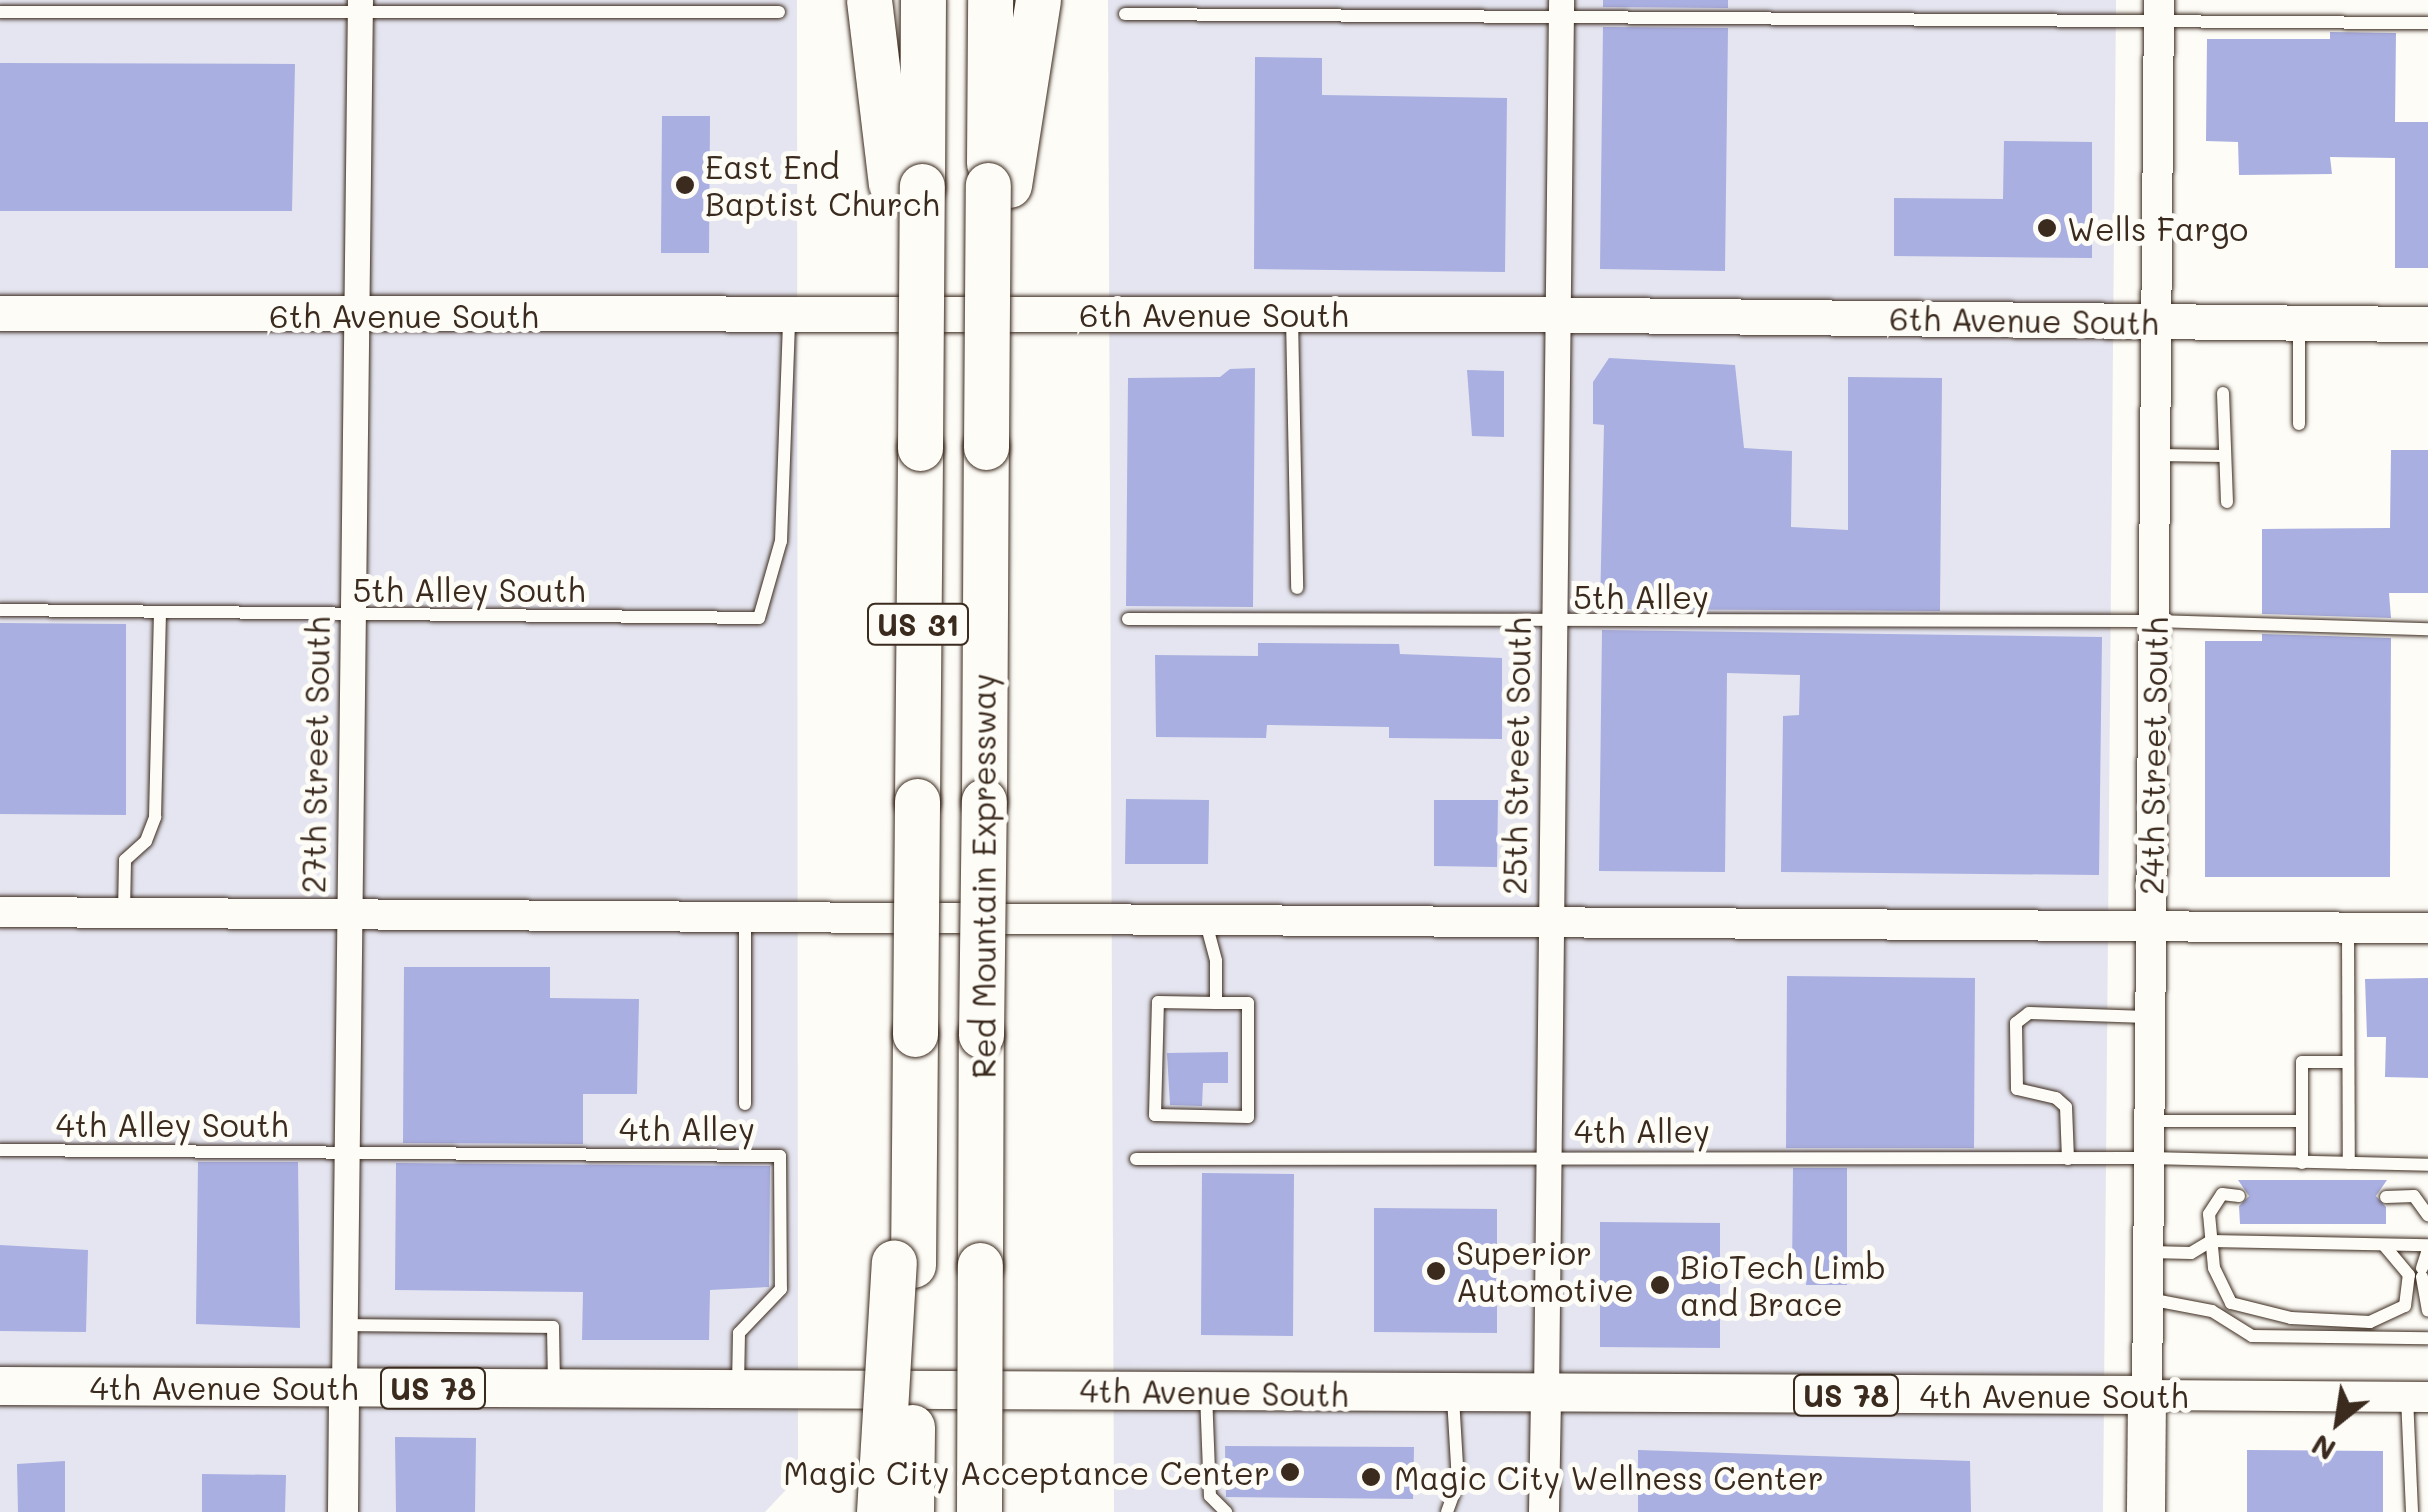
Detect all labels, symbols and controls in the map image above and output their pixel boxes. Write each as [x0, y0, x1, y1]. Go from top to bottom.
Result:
place label: East End Baptist Church [705, 148, 940, 223]
marker: East End Baptist Church [674, 174, 696, 196]
place label: Wells Fargo [2067, 209, 2248, 247]
marker: Wells Fargo [2036, 217, 2058, 239]
street label: 6th Avenue South [1079, 295, 1349, 333]
street label: 6th Avenue South [269, 296, 539, 334]
street label: 6th Avenue South [1889, 298, 2159, 342]
street label: 5th Alley South [353, 570, 585, 608]
street label: 5th Alley [1573, 577, 1709, 615]
road number: US 31 [866, 599, 970, 649]
street label: 27th Street South [293, 616, 337, 894]
street label: 25th Street South [1494, 617, 1538, 895]
street label: 24th Street South [2131, 617, 2175, 895]
street label: Red Mountain Expressway [964, 673, 1002, 1079]
street label: 4th Alley South [56, 1105, 288, 1143]
street label: 4th Alley [619, 1109, 755, 1147]
street label: 4th Alley [1574, 1111, 1710, 1149]
place label: Superior Automotive [1456, 1234, 1634, 1309]
place label: BioTech Limb and Brace [1680, 1248, 1886, 1323]
marker: Superior Automotive [1425, 1260, 1447, 1282]
marker: BioTech Limb and Brace [1649, 1274, 1671, 1296]
road number: US 78 [378, 1363, 488, 1413]
street label: 4th Avenue South [90, 1368, 358, 1406]
street label: 4th Avenue South [1079, 1370, 1349, 1414]
road number: US 78 [1791, 1370, 1901, 1420]
north arrow [2288, 1372, 2388, 1472]
street label: 4th Avenue South [1920, 1376, 2188, 1414]
text: N [2305, 1427, 2341, 1469]
place label: Magic City Acceptance Center [783, 1453, 1270, 1491]
place label: Magic City Wellness Center [1394, 1458, 1824, 1496]
marker: Magic City Acceptance Center [1279, 1461, 1301, 1483]
marker: Magic City Wellness Center [1358, 1464, 1384, 1490]

